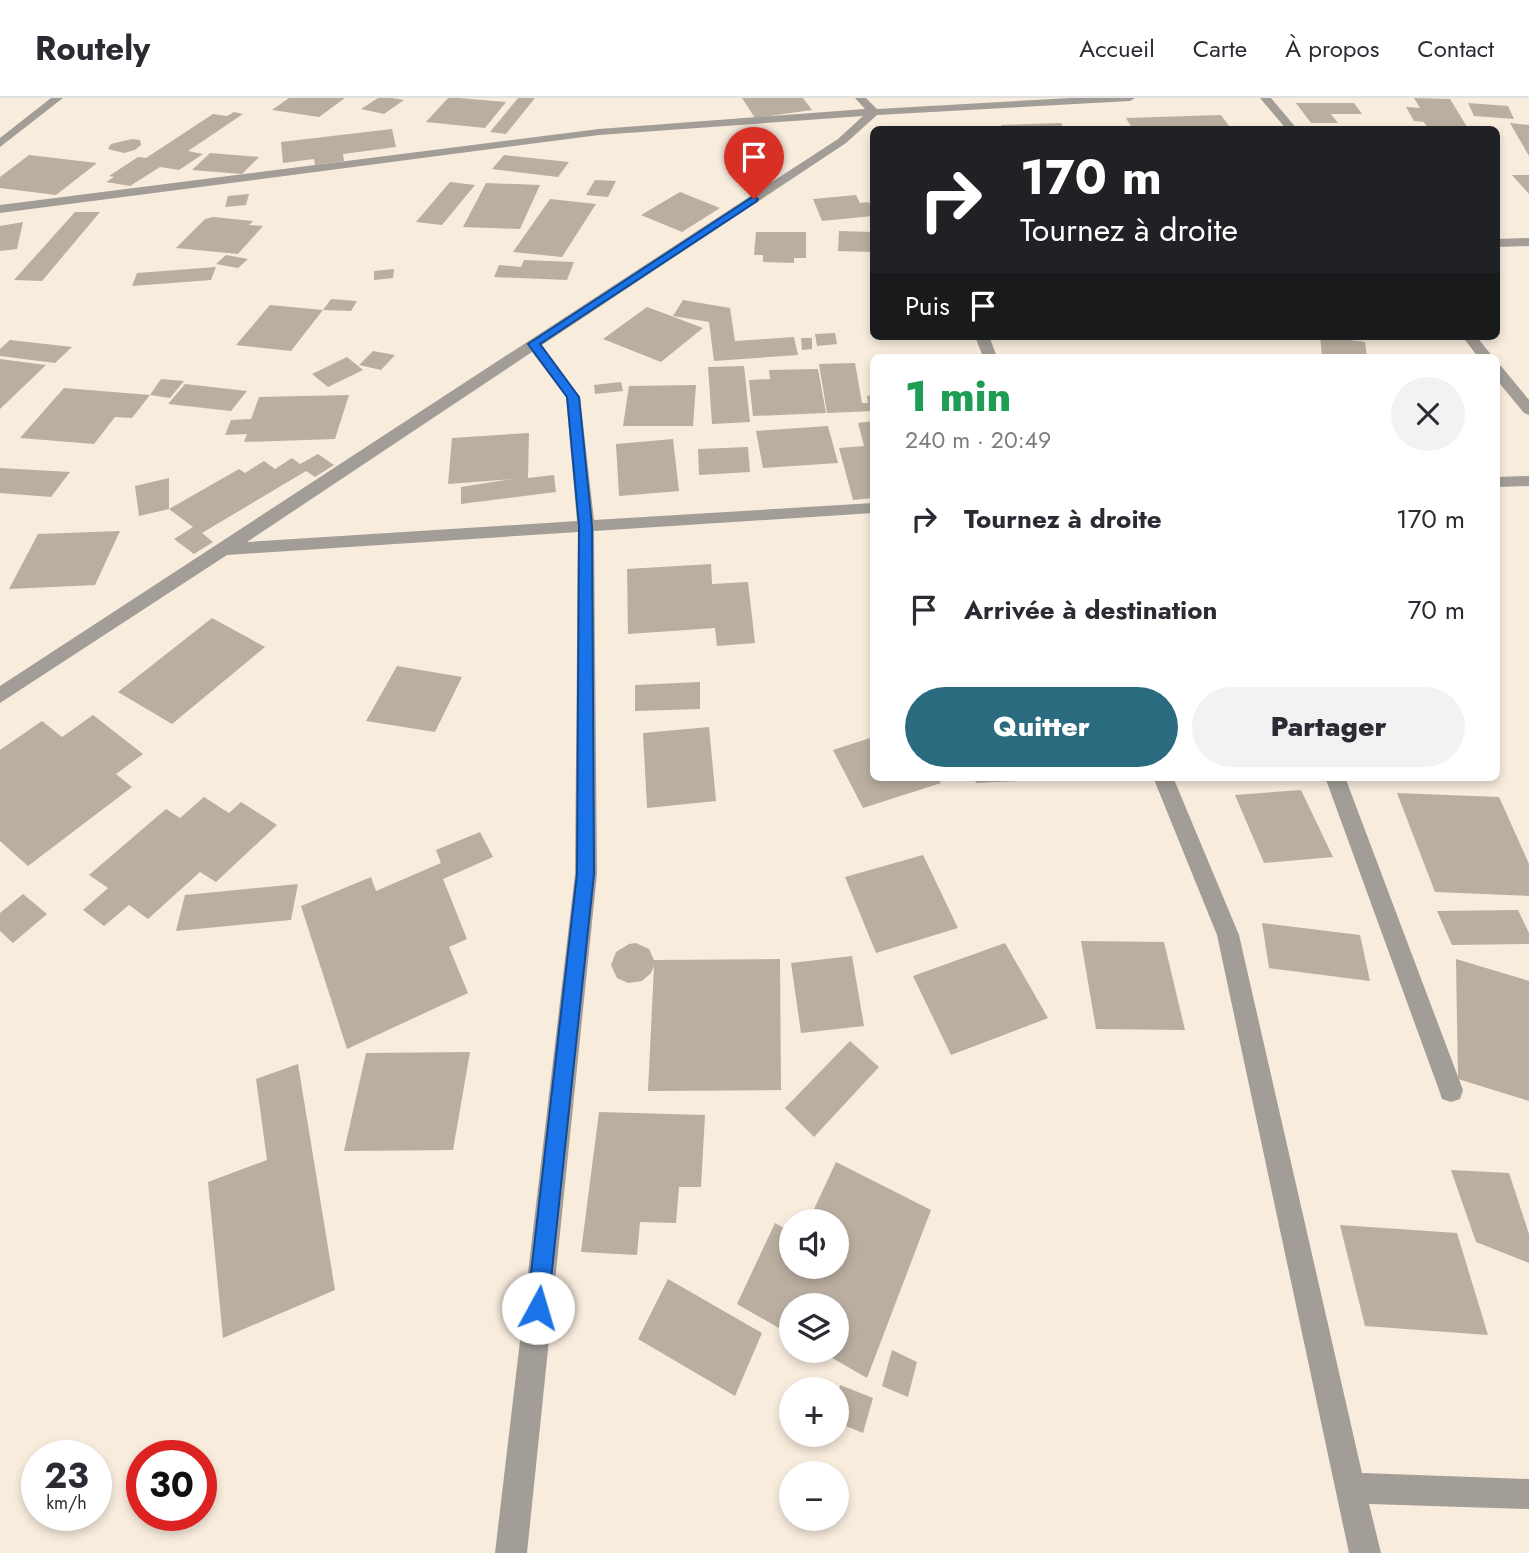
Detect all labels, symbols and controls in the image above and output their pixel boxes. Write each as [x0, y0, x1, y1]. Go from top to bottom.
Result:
text: Routely [35, 25, 150, 72]
text: Accueil [1079, 31, 1155, 66]
text: Carte [1193, 31, 1247, 66]
text: À propos [1285, 31, 1379, 66]
text: Contact [1417, 31, 1494, 66]
pin [724, 127, 784, 199]
icon: arrive [735, 138, 773, 176]
text: 170 m [1020, 142, 1162, 212]
icon: right [905, 154, 996, 245]
text: Tournez à droite [1020, 207, 1238, 253]
text: Puis [905, 287, 950, 325]
icon: arrive [964, 287, 1002, 325]
text: 1 min [905, 366, 1011, 427]
button: close [1391, 377, 1465, 451]
text: 240 m · 20:49 [905, 423, 1051, 457]
icon: right [905, 500, 943, 538]
text: Tournez à droite [964, 500, 1162, 538]
text: 170 m [1396, 500, 1465, 538]
icon: arrive [905, 591, 943, 629]
text: Arrivée à destination [964, 591, 1217, 629]
text: 70 m [1408, 591, 1465, 629]
button: Quitter [905, 687, 1178, 767]
button: Partager [1192, 687, 1465, 767]
map controls [779, 1209, 849, 1531]
button: sound [779, 1209, 849, 1279]
position arrow [501, 1271, 575, 1345]
button: layers [779, 1293, 849, 1363]
button: + [779, 1377, 849, 1447]
speed limit sign: 30 [126, 1440, 217, 1531]
text: 23 [44, 1451, 89, 1501]
button: − [779, 1461, 849, 1531]
text: km/h [46, 1490, 87, 1516]

